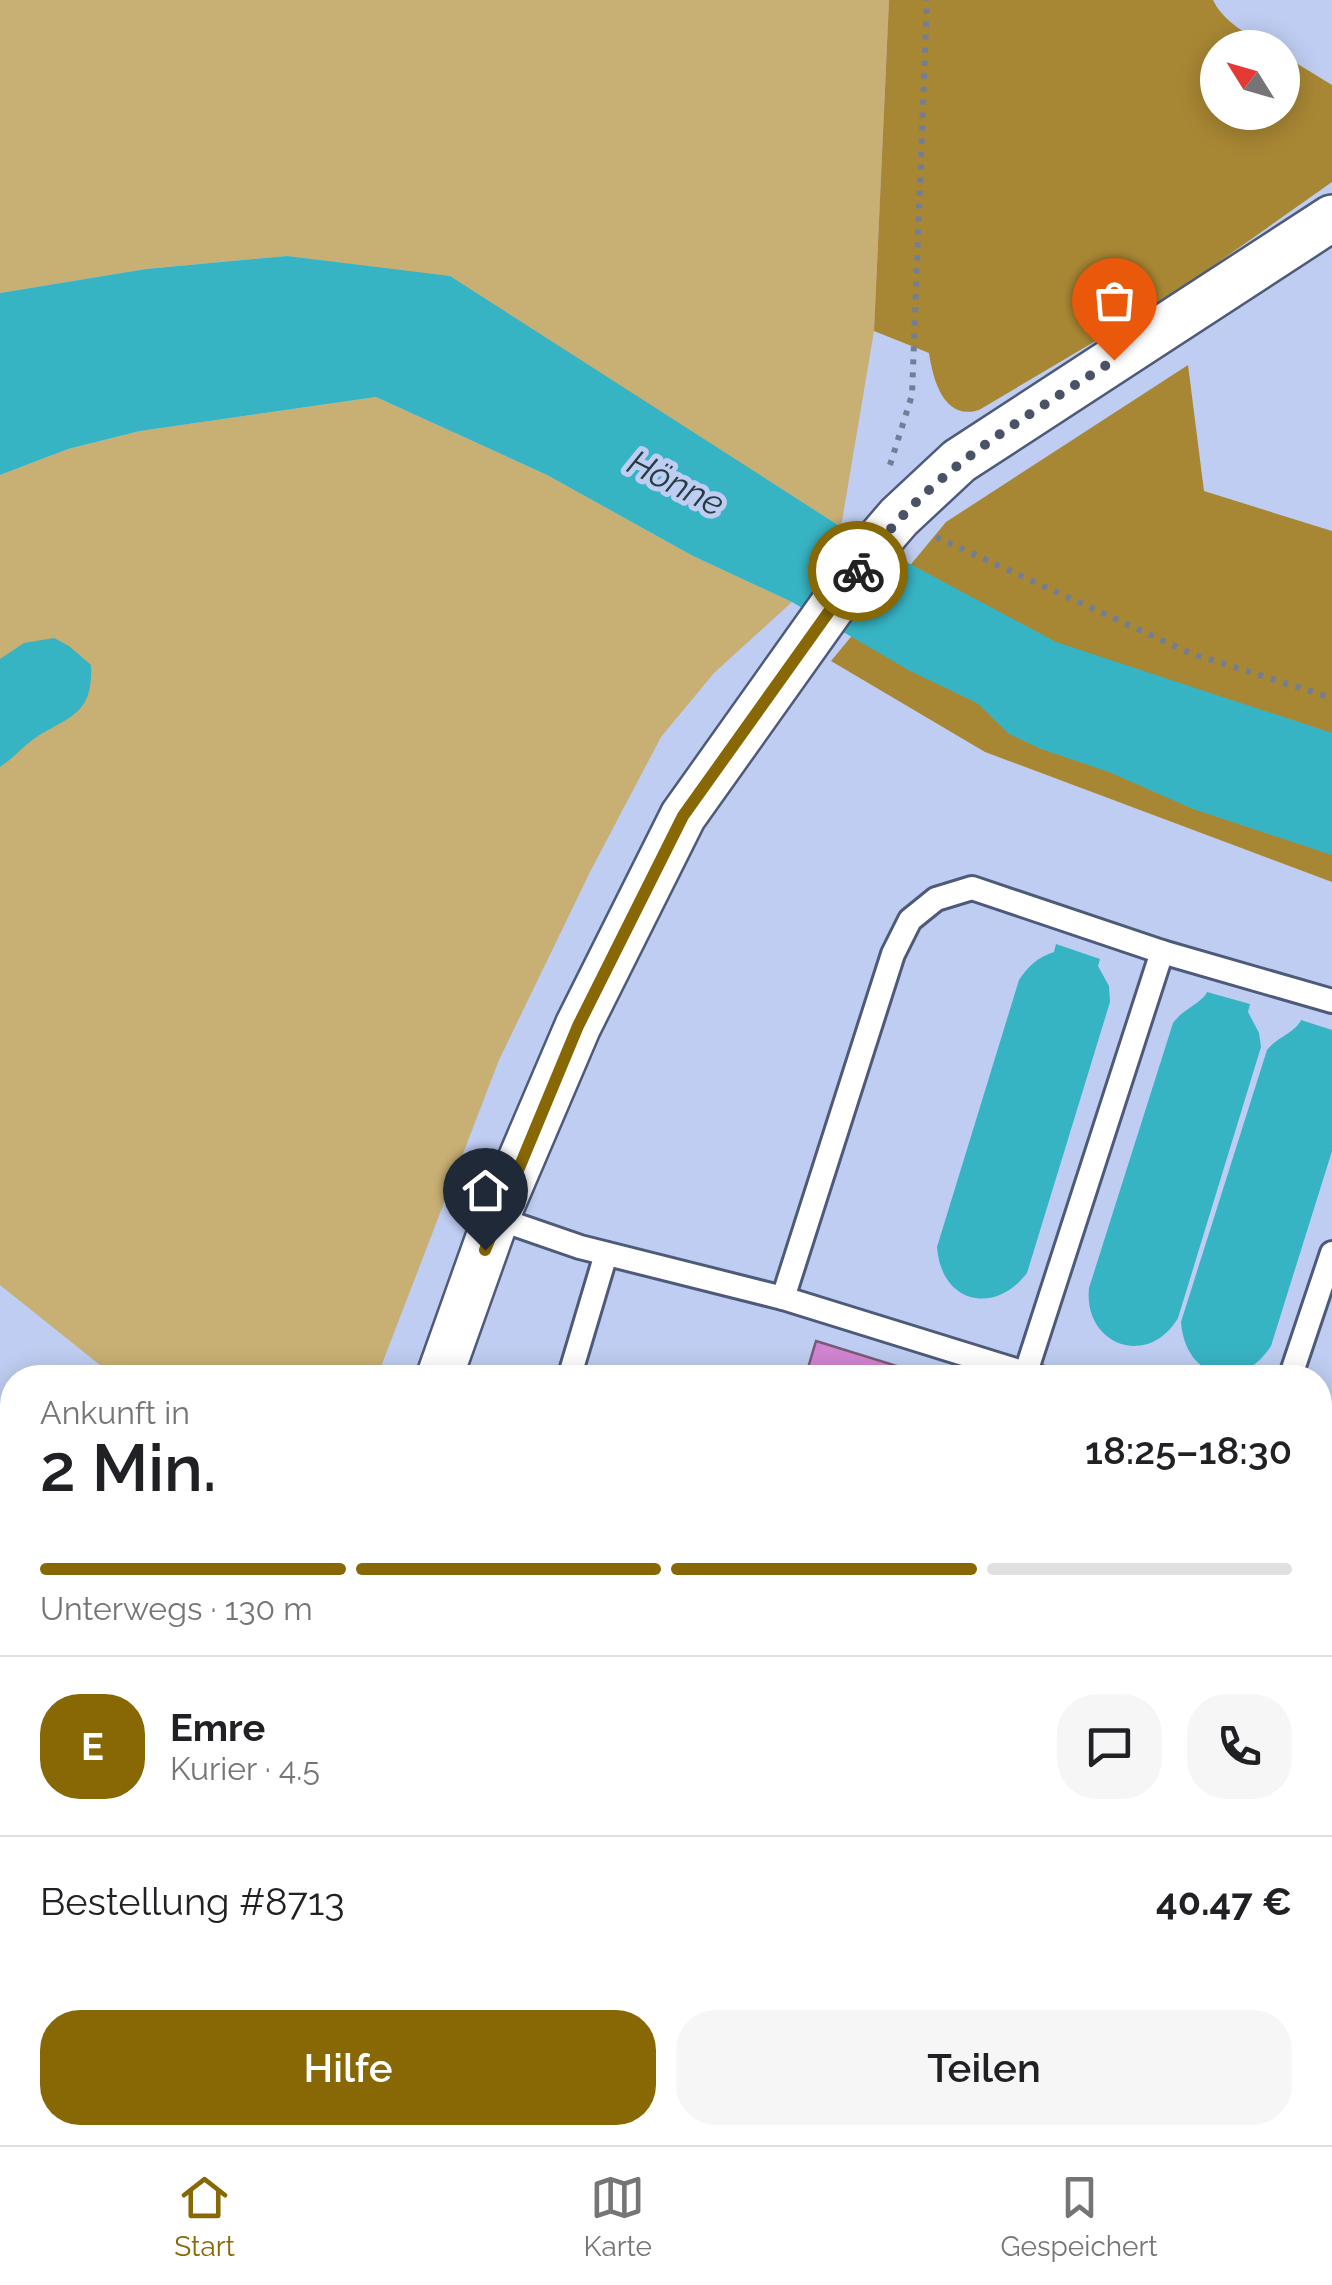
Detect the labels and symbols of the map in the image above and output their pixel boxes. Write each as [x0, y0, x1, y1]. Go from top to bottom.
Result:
north arrow [1200, 30, 1300, 130]
pin [1072, 258, 1157, 361]
water label: Hönne [621, 441, 731, 524]
courier [808, 521, 908, 621]
pin [443, 1148, 528, 1251]

